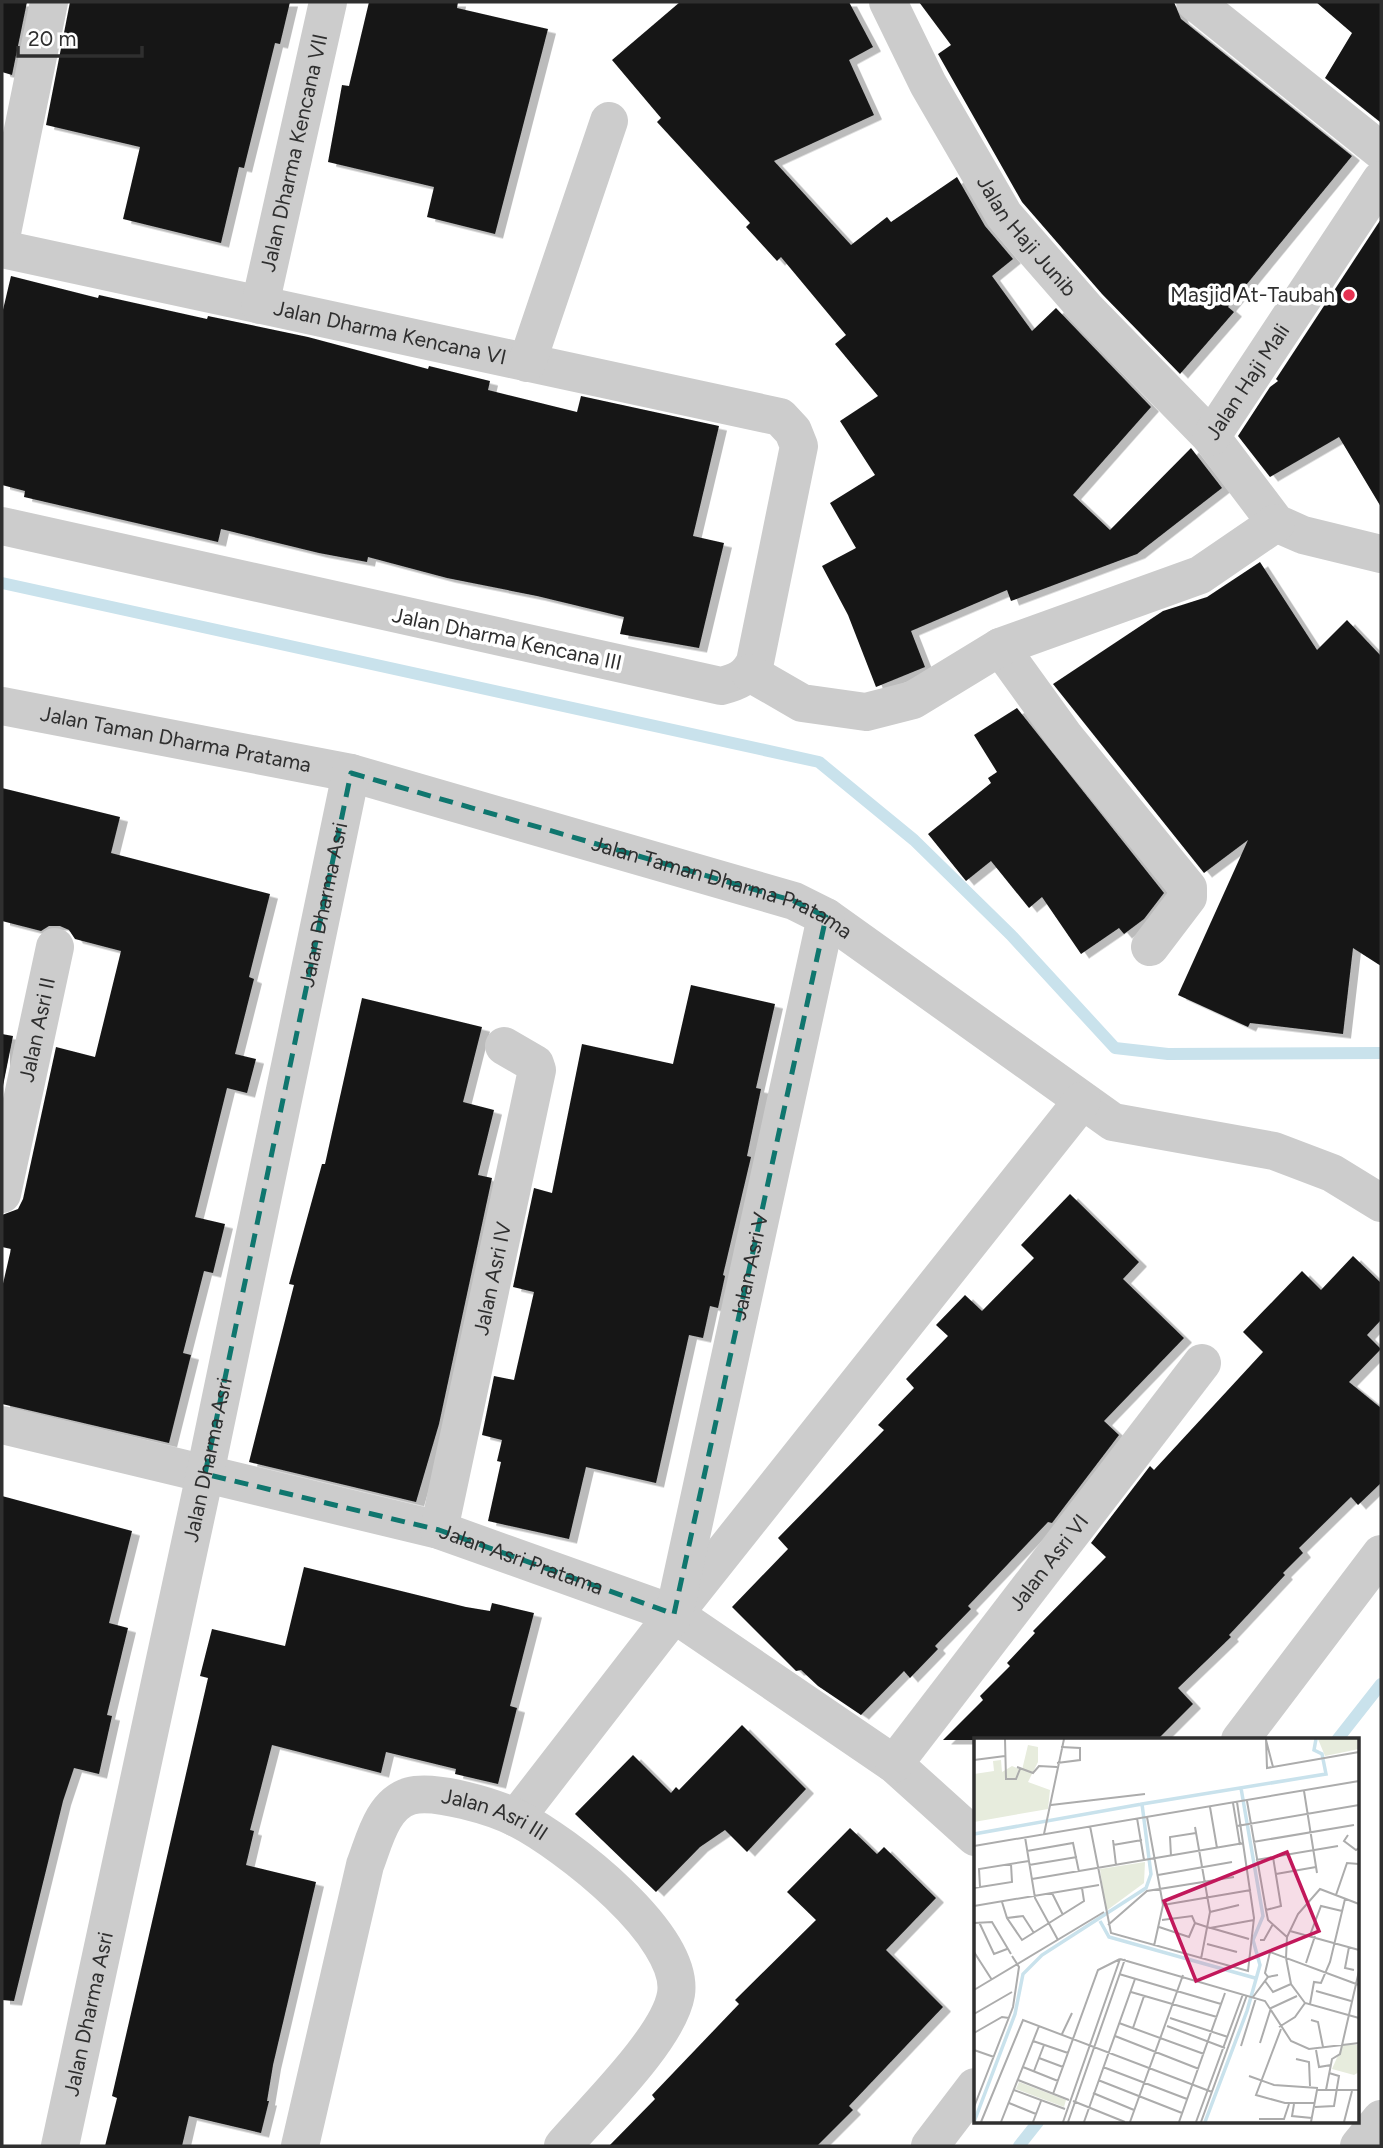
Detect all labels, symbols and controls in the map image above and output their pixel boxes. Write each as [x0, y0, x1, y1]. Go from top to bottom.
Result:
scale bar [18, 14, 142, 58]
text: 20 m [28, 26, 76, 51]
street label: Jalan Dharma Kencana VII [255, 31, 332, 274]
street label: Jalan Haji Junib [972, 171, 1082, 301]
place label: Masjid At-Taubah [1170, 282, 1335, 307]
marker: Masjid At-Taubah [1341, 287, 1357, 303]
street label: Jalan Dharma Kencana VI [272, 295, 509, 370]
street label: Jalan Haji Mali [1200, 319, 1294, 444]
street label: Jalan Dharma Kencana III [390, 602, 624, 675]
street label: Jalan Taman Dharma Pratama [38, 701, 313, 777]
street label: Jalan Dharma Asri [294, 820, 352, 989]
street label: Jalan Taman Dharma Pratama [589, 830, 857, 944]
street label: Jalan Asri II [13, 975, 60, 1084]
street label: Jalan Asri V [725, 1209, 773, 1322]
street label: Jalan Asri IV [468, 1219, 516, 1338]
street label: Jalan Dharma Asri [178, 1375, 237, 1544]
street label: Jalan Asri VI [1003, 1509, 1093, 1616]
street label: Jalan Asri Pratama [436, 1518, 607, 1600]
inset map [974, 1738, 1358, 2124]
street label: Jalan Asri III [440, 1783, 553, 1845]
street label: Jalan Dharma Asri [58, 1929, 118, 2098]

